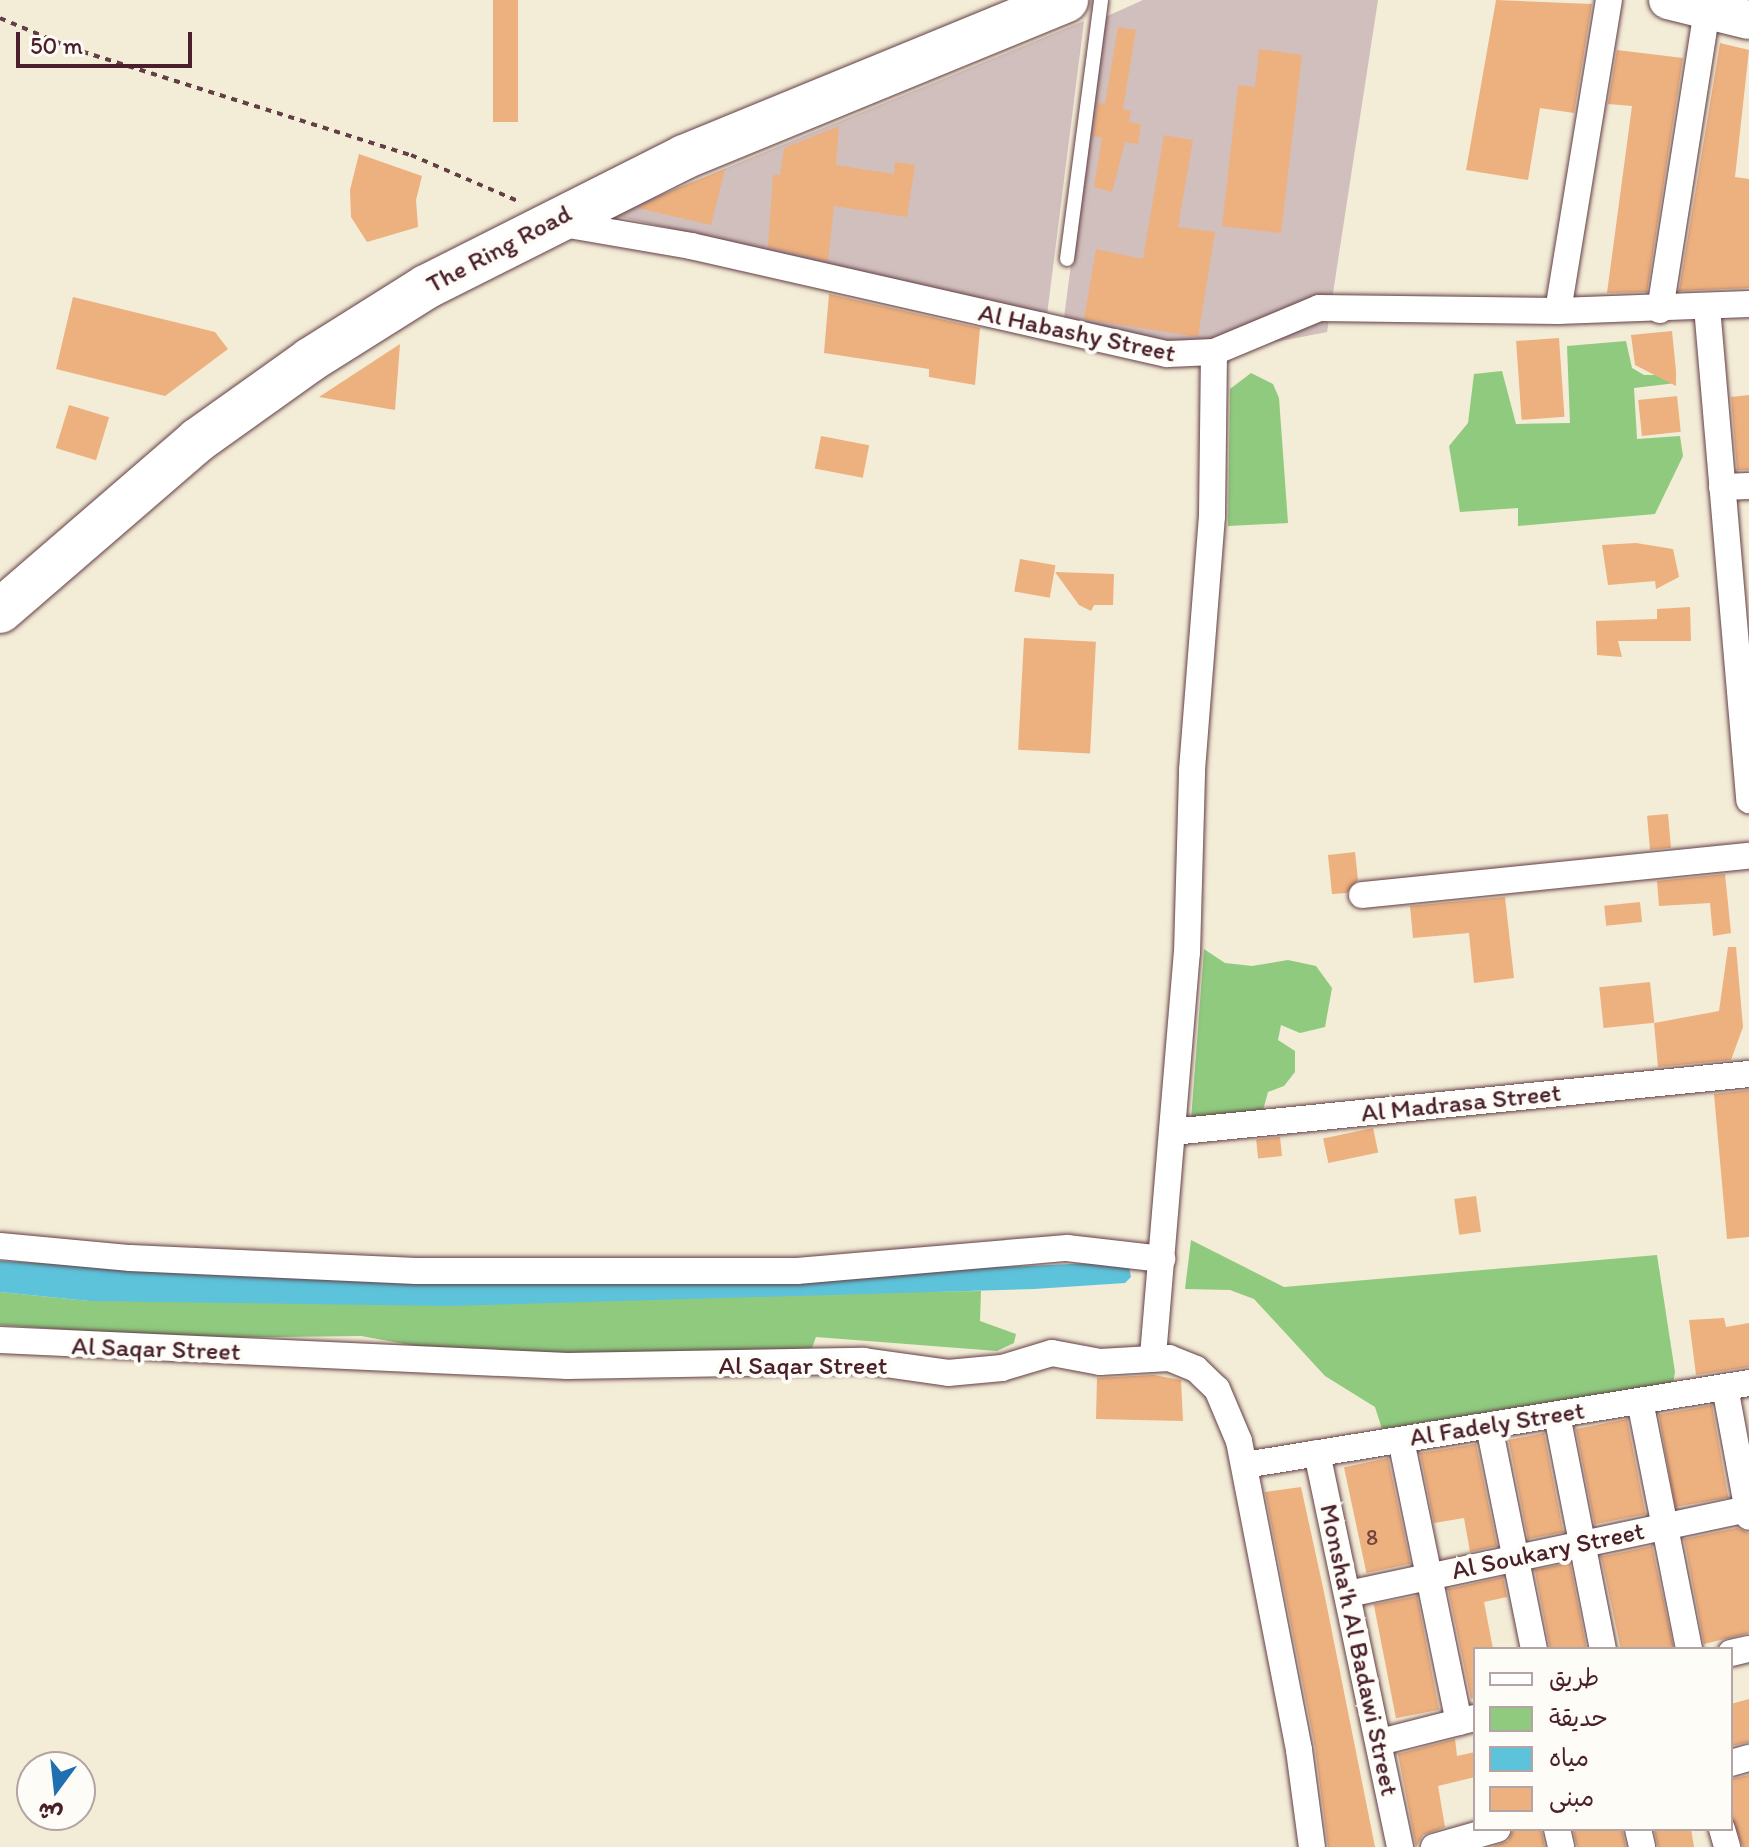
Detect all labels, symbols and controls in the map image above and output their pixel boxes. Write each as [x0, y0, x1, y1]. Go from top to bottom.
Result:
scale bar [20, 16, 196, 66]
text: 50 m [30, 31, 83, 60]
street label: The Ring Road [422, 198, 576, 300]
street label: Al Habashy Street [976, 297, 1178, 369]
street label: Al Madrasa Street [1360, 1077, 1562, 1129]
street label: Al Saqar Street [71, 1330, 241, 1368]
street label: Al Saqar Street [719, 1350, 887, 1382]
street label: Al Fadely Street [1407, 1395, 1587, 1453]
street label: Monsha'h Al Badawi Street [1313, 1501, 1405, 1799]
street label: Al Soukary Street [1449, 1515, 1647, 1587]
house number: 8 [1366, 1525, 1378, 1551]
legend [1473, 1647, 1733, 1831]
text: طريق [1549, 1663, 1599, 1692]
text: حديقة [1549, 1703, 1608, 1732]
text: مياه [1549, 1743, 1589, 1772]
north arrow [16, 1751, 96, 1831]
text: مبنى [1549, 1783, 1594, 1812]
text: ش [35, 1797, 65, 1829]

